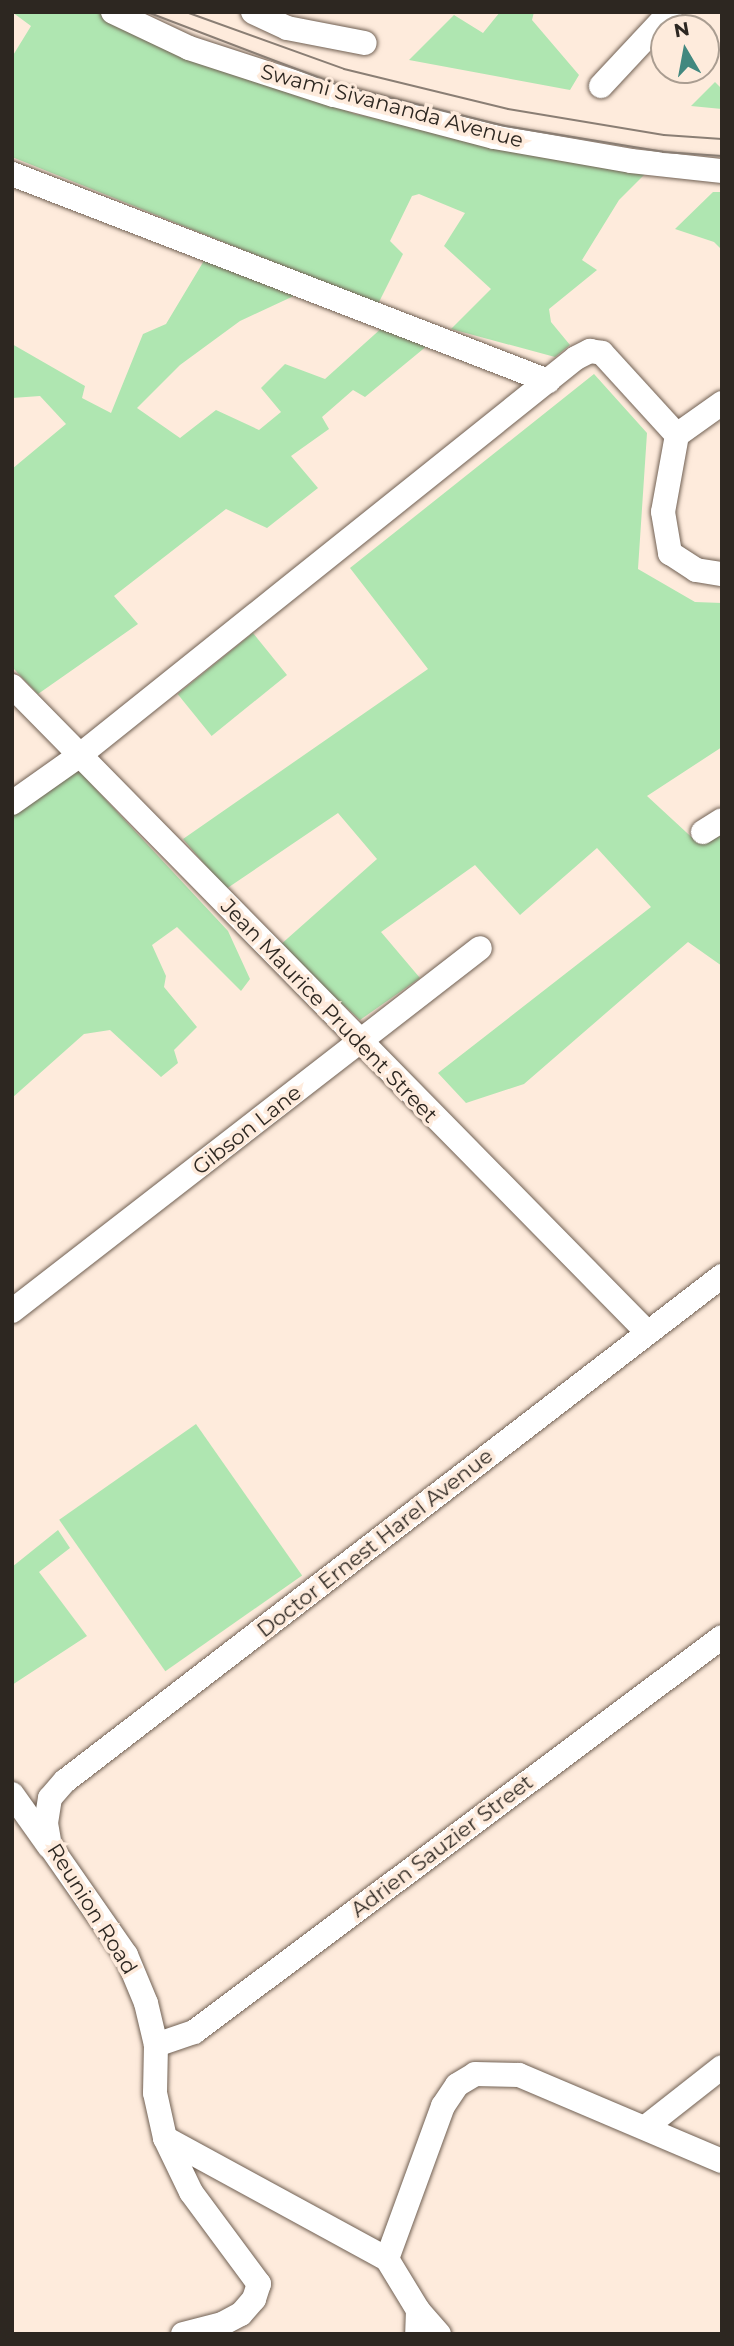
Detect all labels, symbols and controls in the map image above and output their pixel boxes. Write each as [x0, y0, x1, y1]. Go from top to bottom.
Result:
north arrow [650, 14, 720, 84]
text: N [672, 17, 691, 42]
street label: Swami Sivananda Avenue [258, 59, 526, 153]
street label: Jean Maurice Prudent Street [215, 894, 443, 1128]
street label: Gibson Lane [188, 1080, 306, 1180]
street label: Doctor Ernest Harel Avenue [252, 1443, 498, 1643]
street label: Adrien Sauzier Street [346, 1769, 538, 1923]
street label: Reunion Road [42, 1839, 142, 1979]

